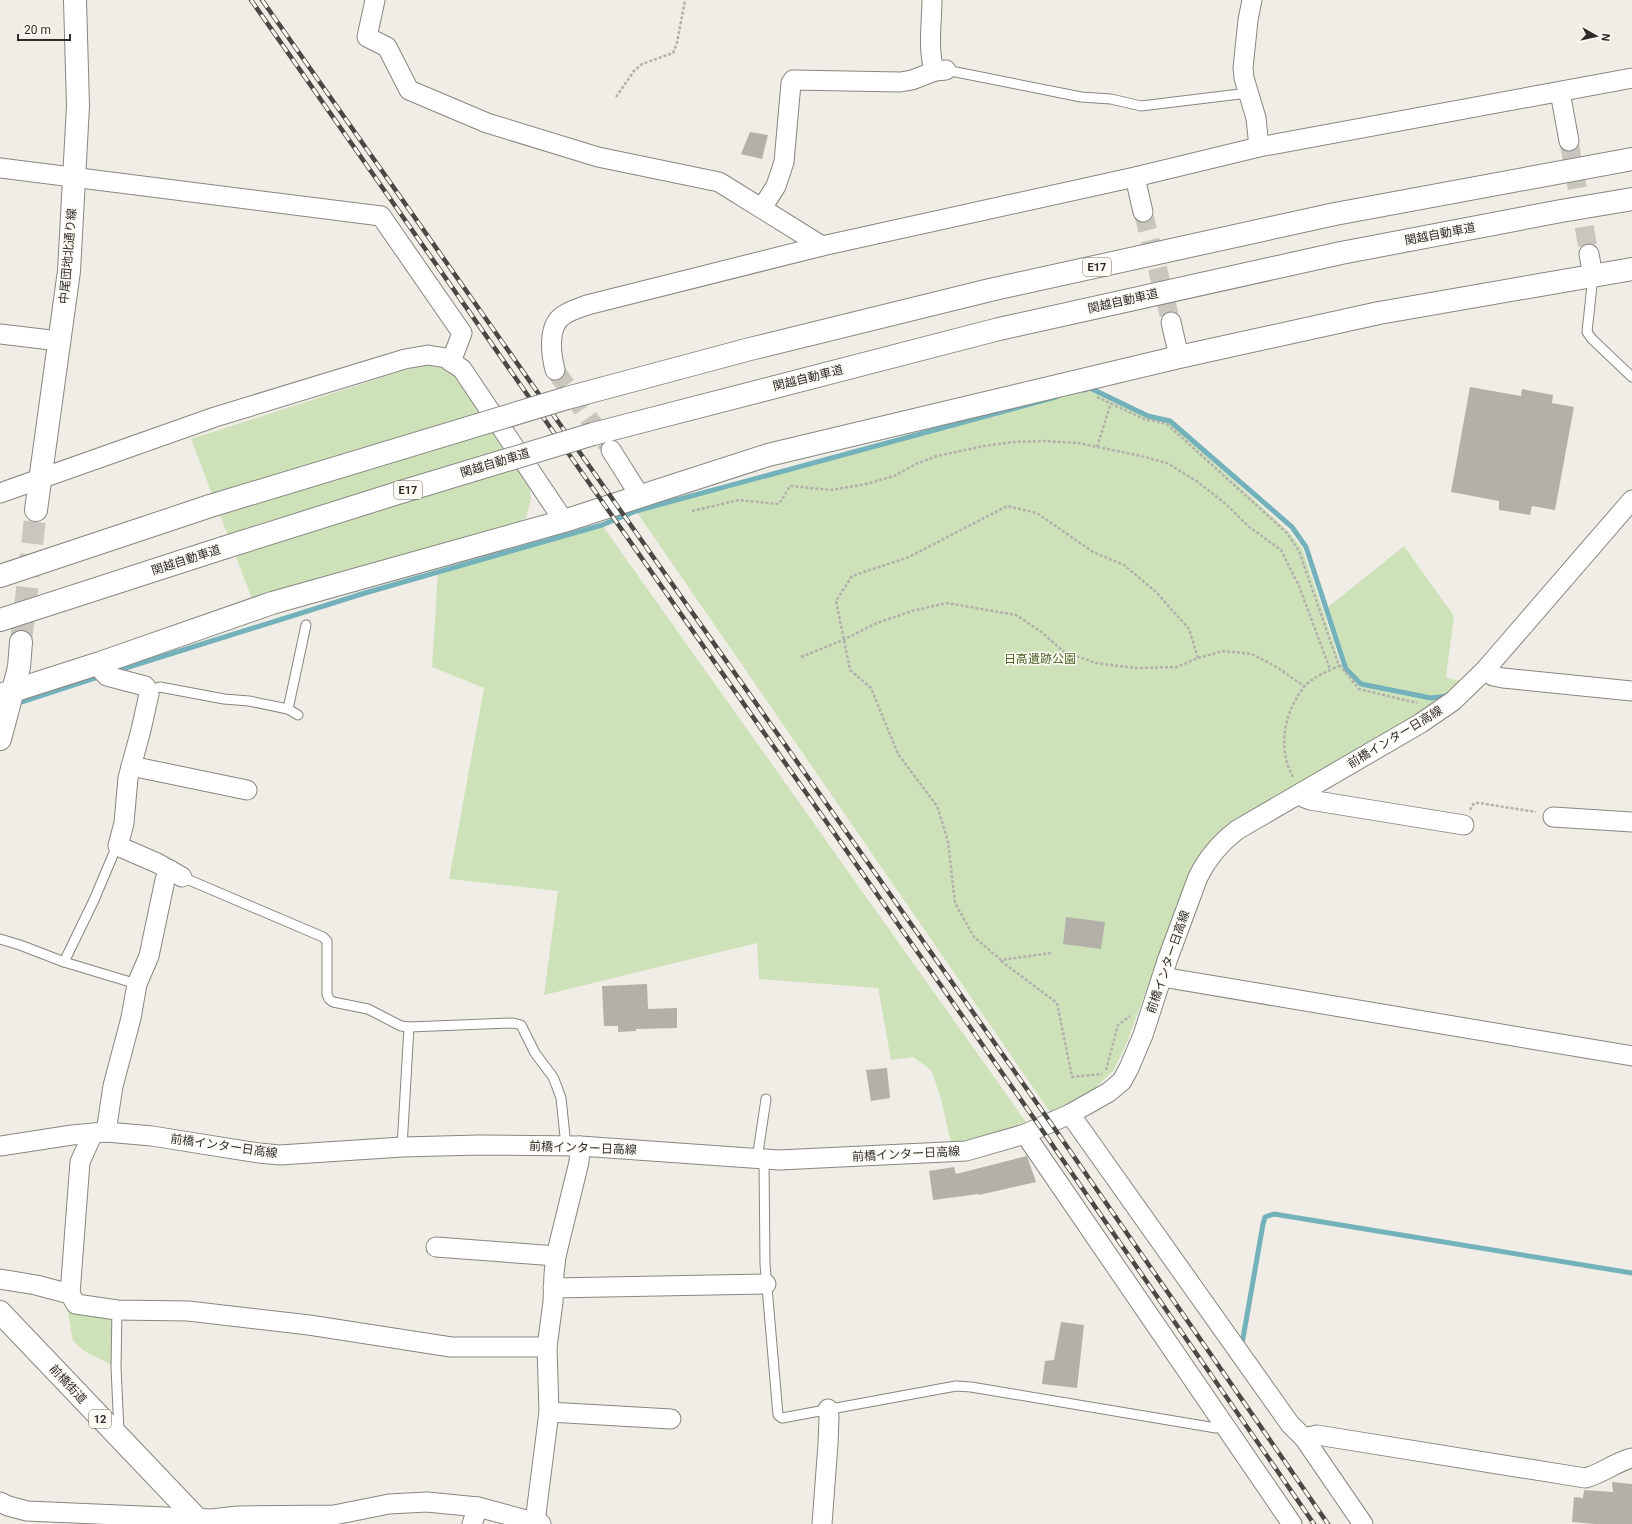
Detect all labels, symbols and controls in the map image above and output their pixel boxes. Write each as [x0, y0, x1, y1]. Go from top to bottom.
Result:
scale bar [18, 16, 70, 42]
north arrow [1576, 16, 1616, 56]
text: 20 m [24, 23, 51, 37]
text: N [1598, 33, 1612, 42]
street label: 中尾団地北通り線 [57, 208, 79, 304]
street label: 関越自動車道 [1403, 220, 1477, 248]
road number: E17 [1083, 258, 1111, 276]
street label: 関越自動車道 [1086, 286, 1160, 316]
street label: 関越自動車道 [771, 362, 845, 394]
street label: 関越自動車道 [459, 446, 531, 480]
road number: E17 [394, 481, 422, 499]
street label: 関越自動車道 [150, 542, 222, 578]
park label: 日高遺跡公園 [1004, 652, 1076, 666]
street label: 前橋インター日高線 [1345, 703, 1445, 771]
street label: 前橋インター日高線 [1144, 909, 1192, 1015]
street label: 前橋インター日高線 [170, 1132, 278, 1160]
street label: 前橋インター日高線 [529, 1139, 637, 1157]
street label: 前橋インター日高線 [852, 1144, 960, 1164]
street label: 前橋街道 [47, 1362, 89, 1406]
road number: 12 [89, 1410, 111, 1428]

